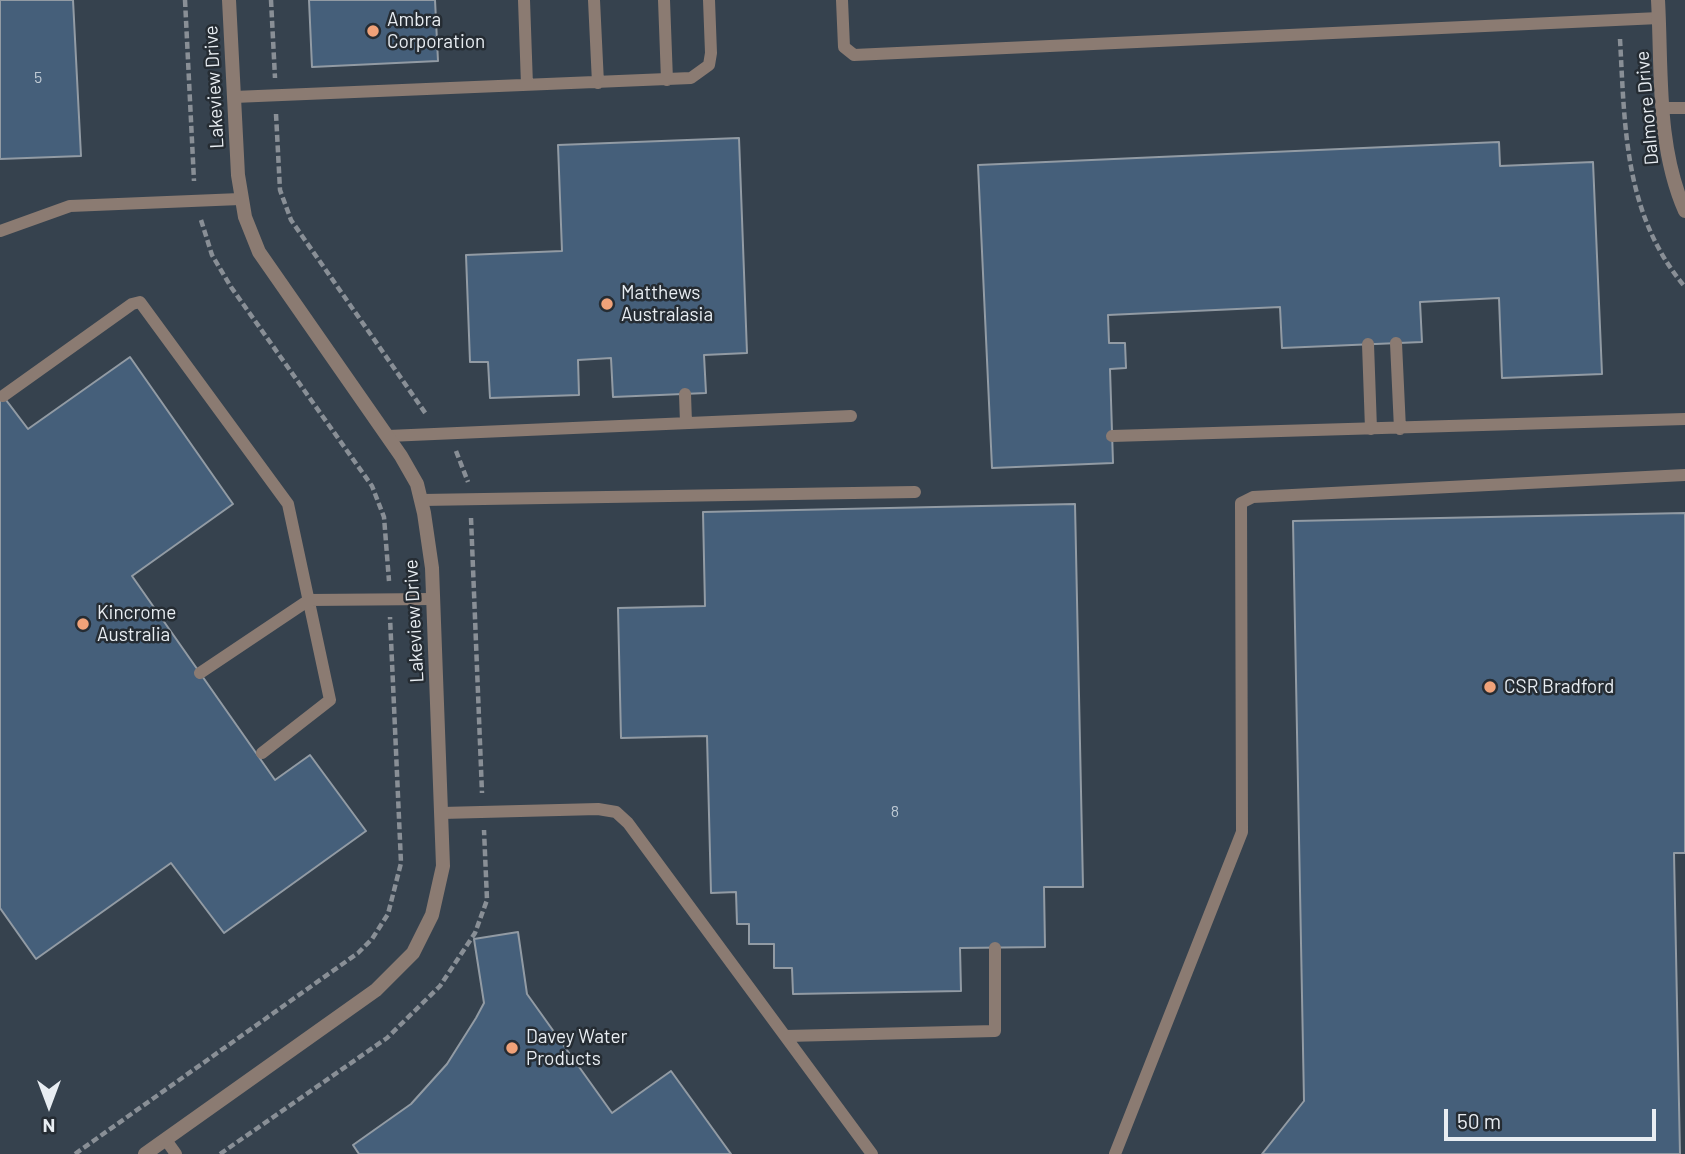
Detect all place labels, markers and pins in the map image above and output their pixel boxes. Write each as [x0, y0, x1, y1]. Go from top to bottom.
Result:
place label: Ambra Corporation [387, 9, 485, 53]
marker: Ambra Corporation [365, 23, 381, 39]
place label: Matthews Australasia [621, 282, 713, 326]
marker: Matthews Australasia [599, 296, 615, 312]
place label: Kincrome Australia [97, 602, 176, 646]
marker: Kincrome Australia [75, 616, 91, 632]
place label: CSR Bradford [1504, 676, 1614, 698]
marker: CSR Bradford [1482, 679, 1498, 695]
place label: Davey Water Products [526, 1026, 627, 1070]
marker: Davey Water Products [504, 1040, 520, 1056]

